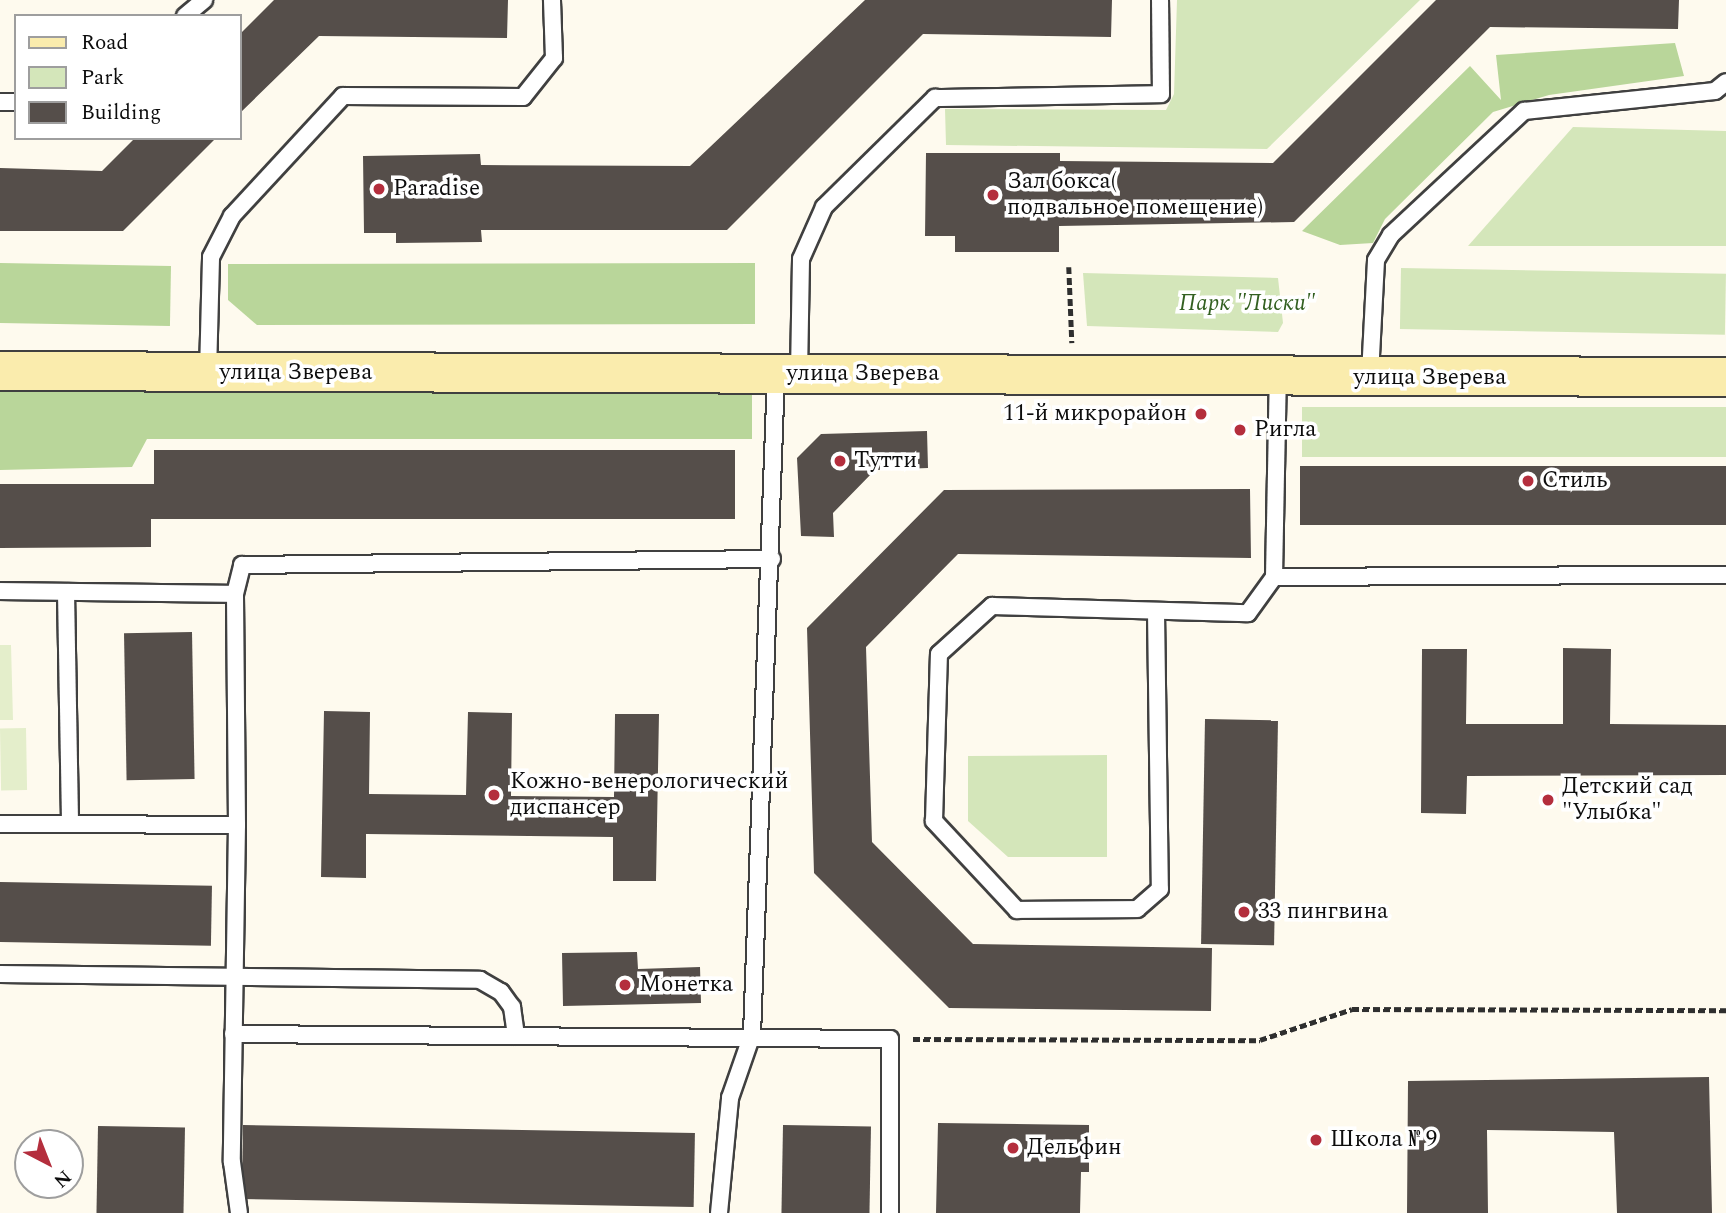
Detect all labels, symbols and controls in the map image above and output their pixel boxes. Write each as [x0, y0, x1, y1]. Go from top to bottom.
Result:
legend [14, 14, 242, 140]
text: Road [81, 27, 128, 59]
text: Park [81, 62, 124, 94]
text: Building [81, 97, 161, 129]
place label: Зал бокса( подвальное помещение) [1007, 168, 1263, 222]
place label: Paradise [393, 175, 480, 203]
marker: Paradise [371, 181, 387, 197]
marker: Зал бокса( подвальное помещение) [985, 187, 1001, 203]
park label: Парк "Лиски" [1179, 290, 1315, 318]
street label: улица Зверева [219, 359, 373, 387]
street label: улица Зверева [786, 360, 940, 388]
street label: улица Зверева [1353, 364, 1507, 392]
place label: 11-й микрорайон [1003, 400, 1187, 428]
marker: 11-й микрорайон [1193, 406, 1209, 422]
place label: Ригла [1254, 416, 1317, 444]
marker: Ригла [1232, 422, 1248, 438]
place label: Тутти [854, 447, 917, 475]
marker: Тутти [832, 453, 848, 469]
place label: Стиль [1542, 467, 1607, 495]
marker: Стиль [1520, 473, 1536, 489]
place label: Кожно-венерологический диспансер [510, 768, 788, 822]
place label: Детский сад "Улыбка" [1562, 773, 1693, 827]
marker: Кожно-венерологический диспансер [484, 785, 504, 805]
marker: Детский сад "Улыбка" [1540, 792, 1556, 808]
place label: 33 пингвина [1258, 898, 1388, 926]
marker: 33 пингвина [1236, 904, 1252, 920]
place label: Монетка [639, 971, 733, 999]
marker: Монетка [617, 977, 633, 993]
place label: Школа № 9 [1330, 1126, 1437, 1154]
north arrow [14, 1129, 84, 1199]
marker: Школа № 9 [1308, 1132, 1324, 1148]
place label: Дельфин [1027, 1134, 1122, 1162]
marker: Дельфин [1005, 1140, 1021, 1156]
text: N [47, 1163, 78, 1194]

